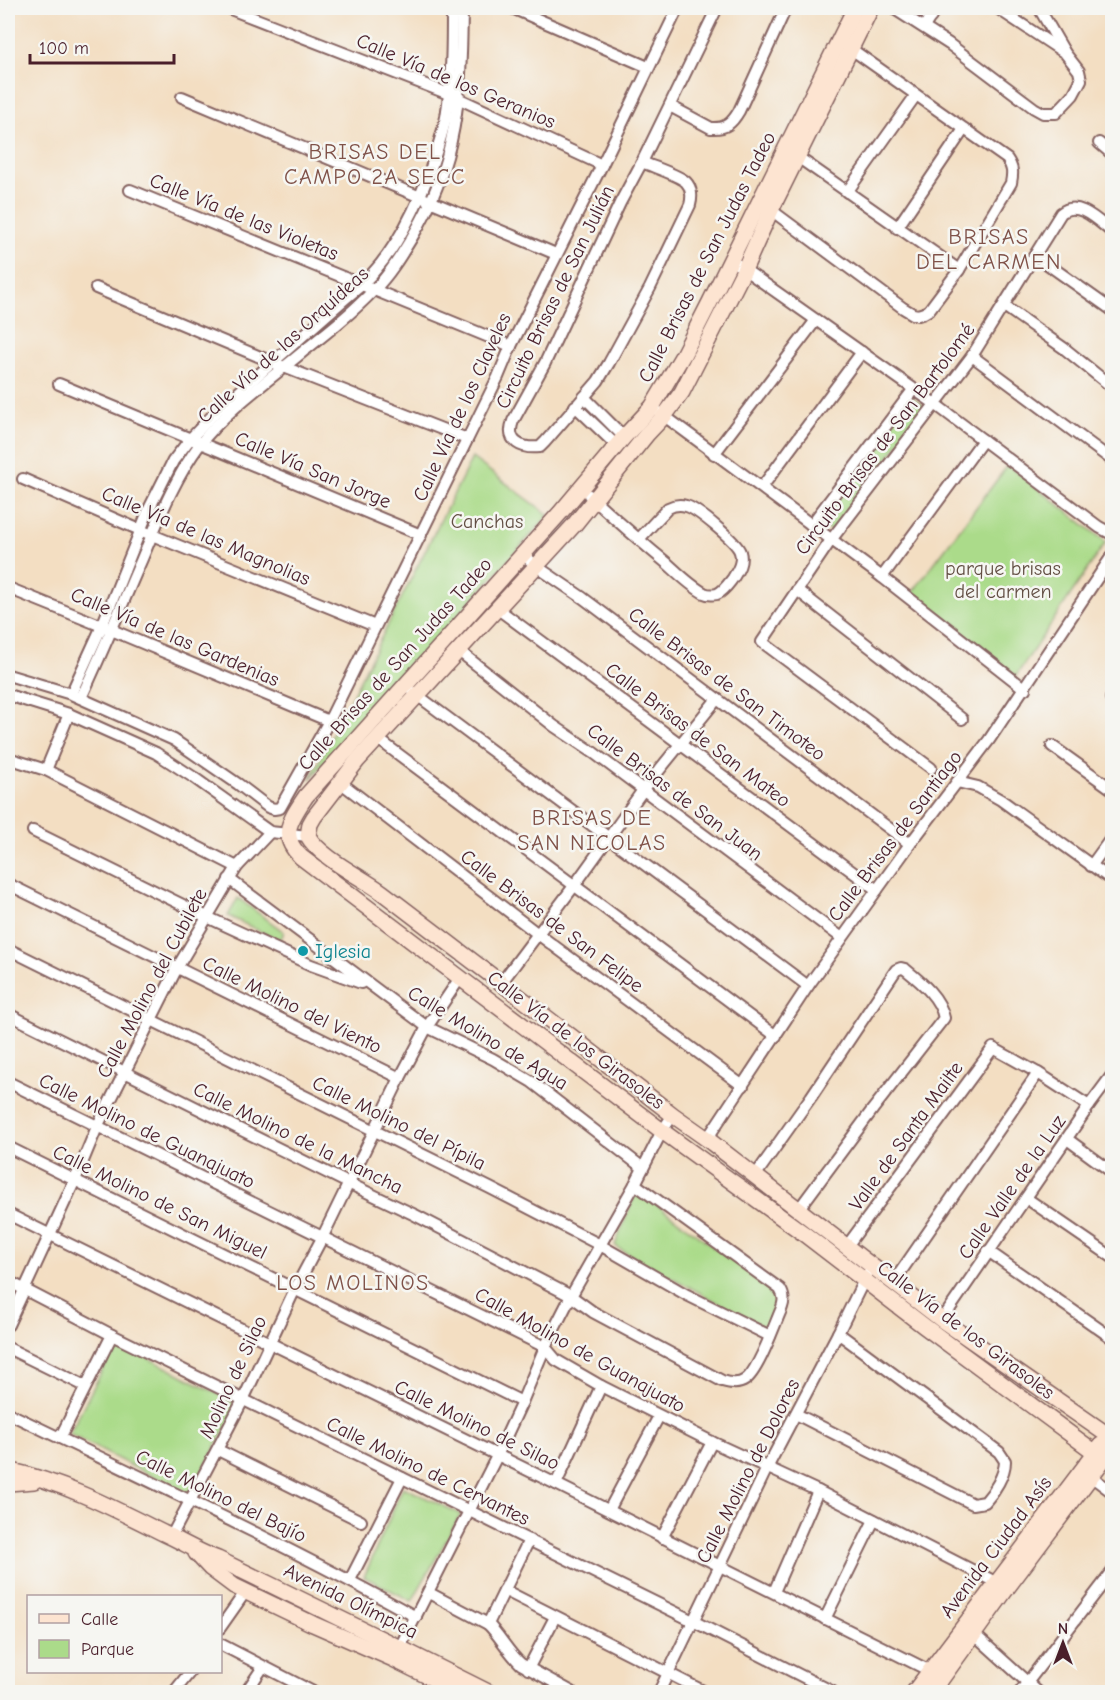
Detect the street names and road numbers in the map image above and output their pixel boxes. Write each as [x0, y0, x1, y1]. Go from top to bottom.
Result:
street label: Calle Vía de los Geranios [353, 29, 559, 133]
street label: Calle Brisas de San Judas Tadeo [634, 128, 780, 386]
street label: Calle Vía de las Violetas [146, 169, 342, 265]
street label: Circuito Brisas de San Julián [491, 182, 619, 412]
street label: Calle Vía de las Orquídeas [193, 262, 373, 428]
street label: Calle Vía de los Claveles [408, 309, 516, 505]
street label: Circuito Brisas de San Bartolomé [790, 319, 980, 559]
street label: Calle Vía San Jorge [232, 427, 394, 513]
street label: Calle Vía de las Magnolias [98, 482, 314, 590]
street label: Calle Brisas de San Judas Tadeo [293, 553, 497, 775]
street label: Calle Vía de las Gardenias [67, 583, 283, 691]
street label: Calle Brisas de San Timoteo [624, 602, 830, 766]
street label: Calle Brisas de San Mateo [601, 658, 795, 812]
street label: Calle Brisas de San Juan [583, 719, 767, 865]
street label: Calle Brisas de Santiago [823, 746, 967, 926]
street label: Calle Brisas de San Felipe [456, 845, 648, 997]
street label: Calle Molino del Cubilete [92, 884, 212, 1082]
street label: Calle Molino del Viento [199, 952, 385, 1058]
street label: Calle Vía de los Girasoles [483, 966, 669, 1114]
street label: Calle Molino de Agua [404, 981, 572, 1095]
street label: Valle de Santa Mailte [844, 1057, 968, 1215]
street label: Calle Molino de Guanajuato [35, 1069, 259, 1193]
street label: Calle Molino del Pípila [309, 1071, 489, 1175]
street label: Calle Molino de la Mancha [190, 1077, 406, 1199]
street label: Calle Valle de la Luz [954, 1110, 1071, 1264]
street label: Calle Molino de San Miguel [49, 1140, 271, 1264]
street label: Calle Vía de los Girasoles [873, 1256, 1059, 1404]
street label: Calle Molino de Guanajuato [471, 1282, 689, 1418]
street label: Molino de Silao [195, 1312, 271, 1442]
street label: Calle Molino de Silao [391, 1375, 563, 1475]
street label: Calle Molino de Dolores [691, 1375, 805, 1567]
street label: Calle Molino de Cervantes [323, 1412, 533, 1530]
street label: Calle Molino del Bajío [132, 1445, 310, 1547]
street label: Avenida Ciudad Asís [935, 1472, 1057, 1622]
street label: Avenida Olímpica [280, 1559, 422, 1643]

